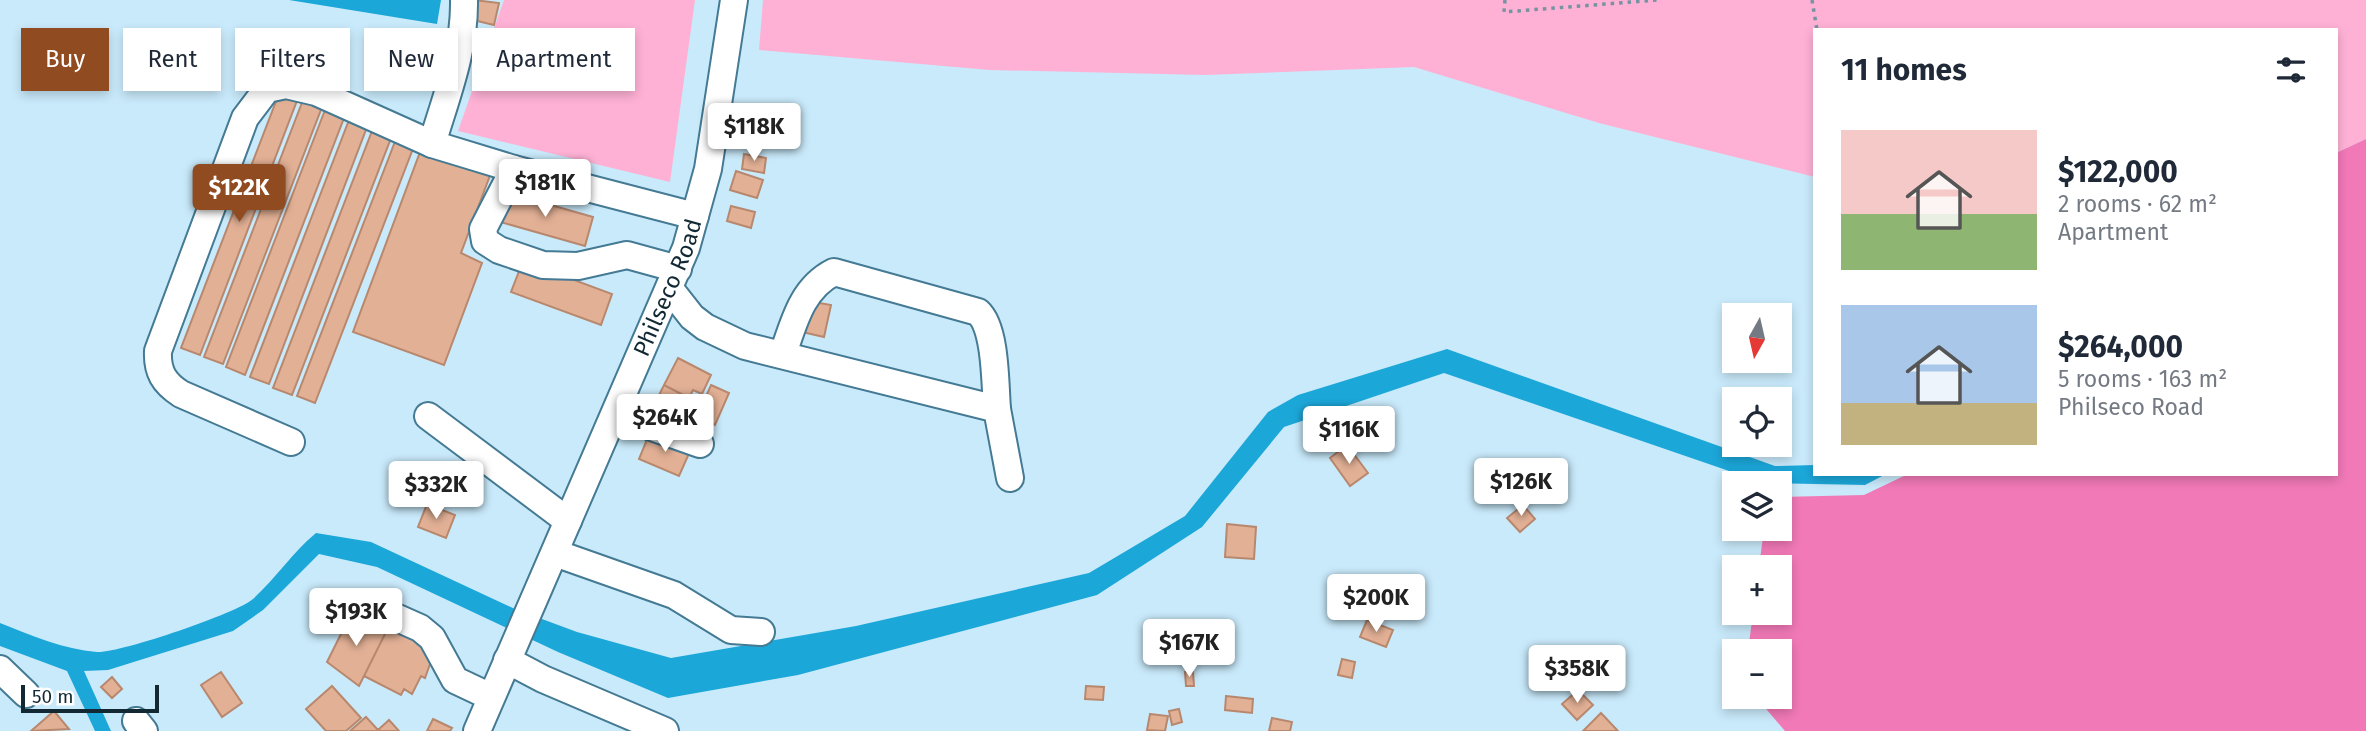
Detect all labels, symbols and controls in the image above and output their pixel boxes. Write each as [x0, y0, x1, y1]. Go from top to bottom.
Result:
chip: Buy [21, 28, 109, 91]
chip: Rent [123, 28, 221, 91]
chip: Filters [235, 28, 350, 91]
chip: New [364, 28, 458, 91]
chip: Apartment [472, 28, 635, 91]
icon: filters [2272, 51, 2310, 89]
text: 11 homes [1841, 52, 1967, 88]
pin: $118K [705, 104, 803, 163]
text: $118K [724, 112, 784, 140]
text: $122,000 [2058, 154, 2178, 190]
icon: home [1897, 158, 1981, 242]
pin: $181K [496, 160, 594, 219]
pin: $122K [190, 164, 288, 224]
text: $181K [515, 168, 575, 196]
text: $122K [209, 173, 269, 201]
text: 2 rooms · 62 m² [2058, 190, 2217, 218]
street label: Philseco Road [627, 216, 707, 360]
text: Apartment [2058, 218, 2168, 246]
north arrow [1722, 303, 1792, 373]
map controls [1722, 303, 1792, 709]
text: $264,000 [2058, 329, 2183, 365]
icon: home [1897, 333, 1981, 417]
text: 5 rooms · 163 m² [2058, 365, 2227, 393]
button: locate [1722, 387, 1792, 457]
text: Philseco Road [2058, 393, 2204, 421]
pin: $264K [616, 394, 714, 454]
text: $264K [633, 403, 697, 431]
pin: $116K [1300, 406, 1398, 466]
text: $116K [1319, 415, 1379, 443]
pin: $126K [1472, 458, 1570, 518]
pin: $332K [387, 462, 485, 521]
text: $126K [1490, 467, 1552, 495]
text: $332K [405, 470, 467, 498]
button: layers [1722, 471, 1792, 541]
button: + [1722, 555, 1792, 625]
pin: $200K [1327, 574, 1425, 634]
text: $200K [1343, 583, 1409, 611]
pin: $193K [307, 588, 405, 648]
text: $193K [325, 597, 387, 625]
pin: $167K [1140, 620, 1238, 679]
text: $167K [1159, 628, 1219, 656]
button: − [1722, 639, 1792, 709]
pin: $358K [1528, 646, 1626, 705]
text: $358K [1545, 654, 1609, 682]
scale bar [21, 682, 159, 714]
text: 50 m [32, 685, 73, 708]

